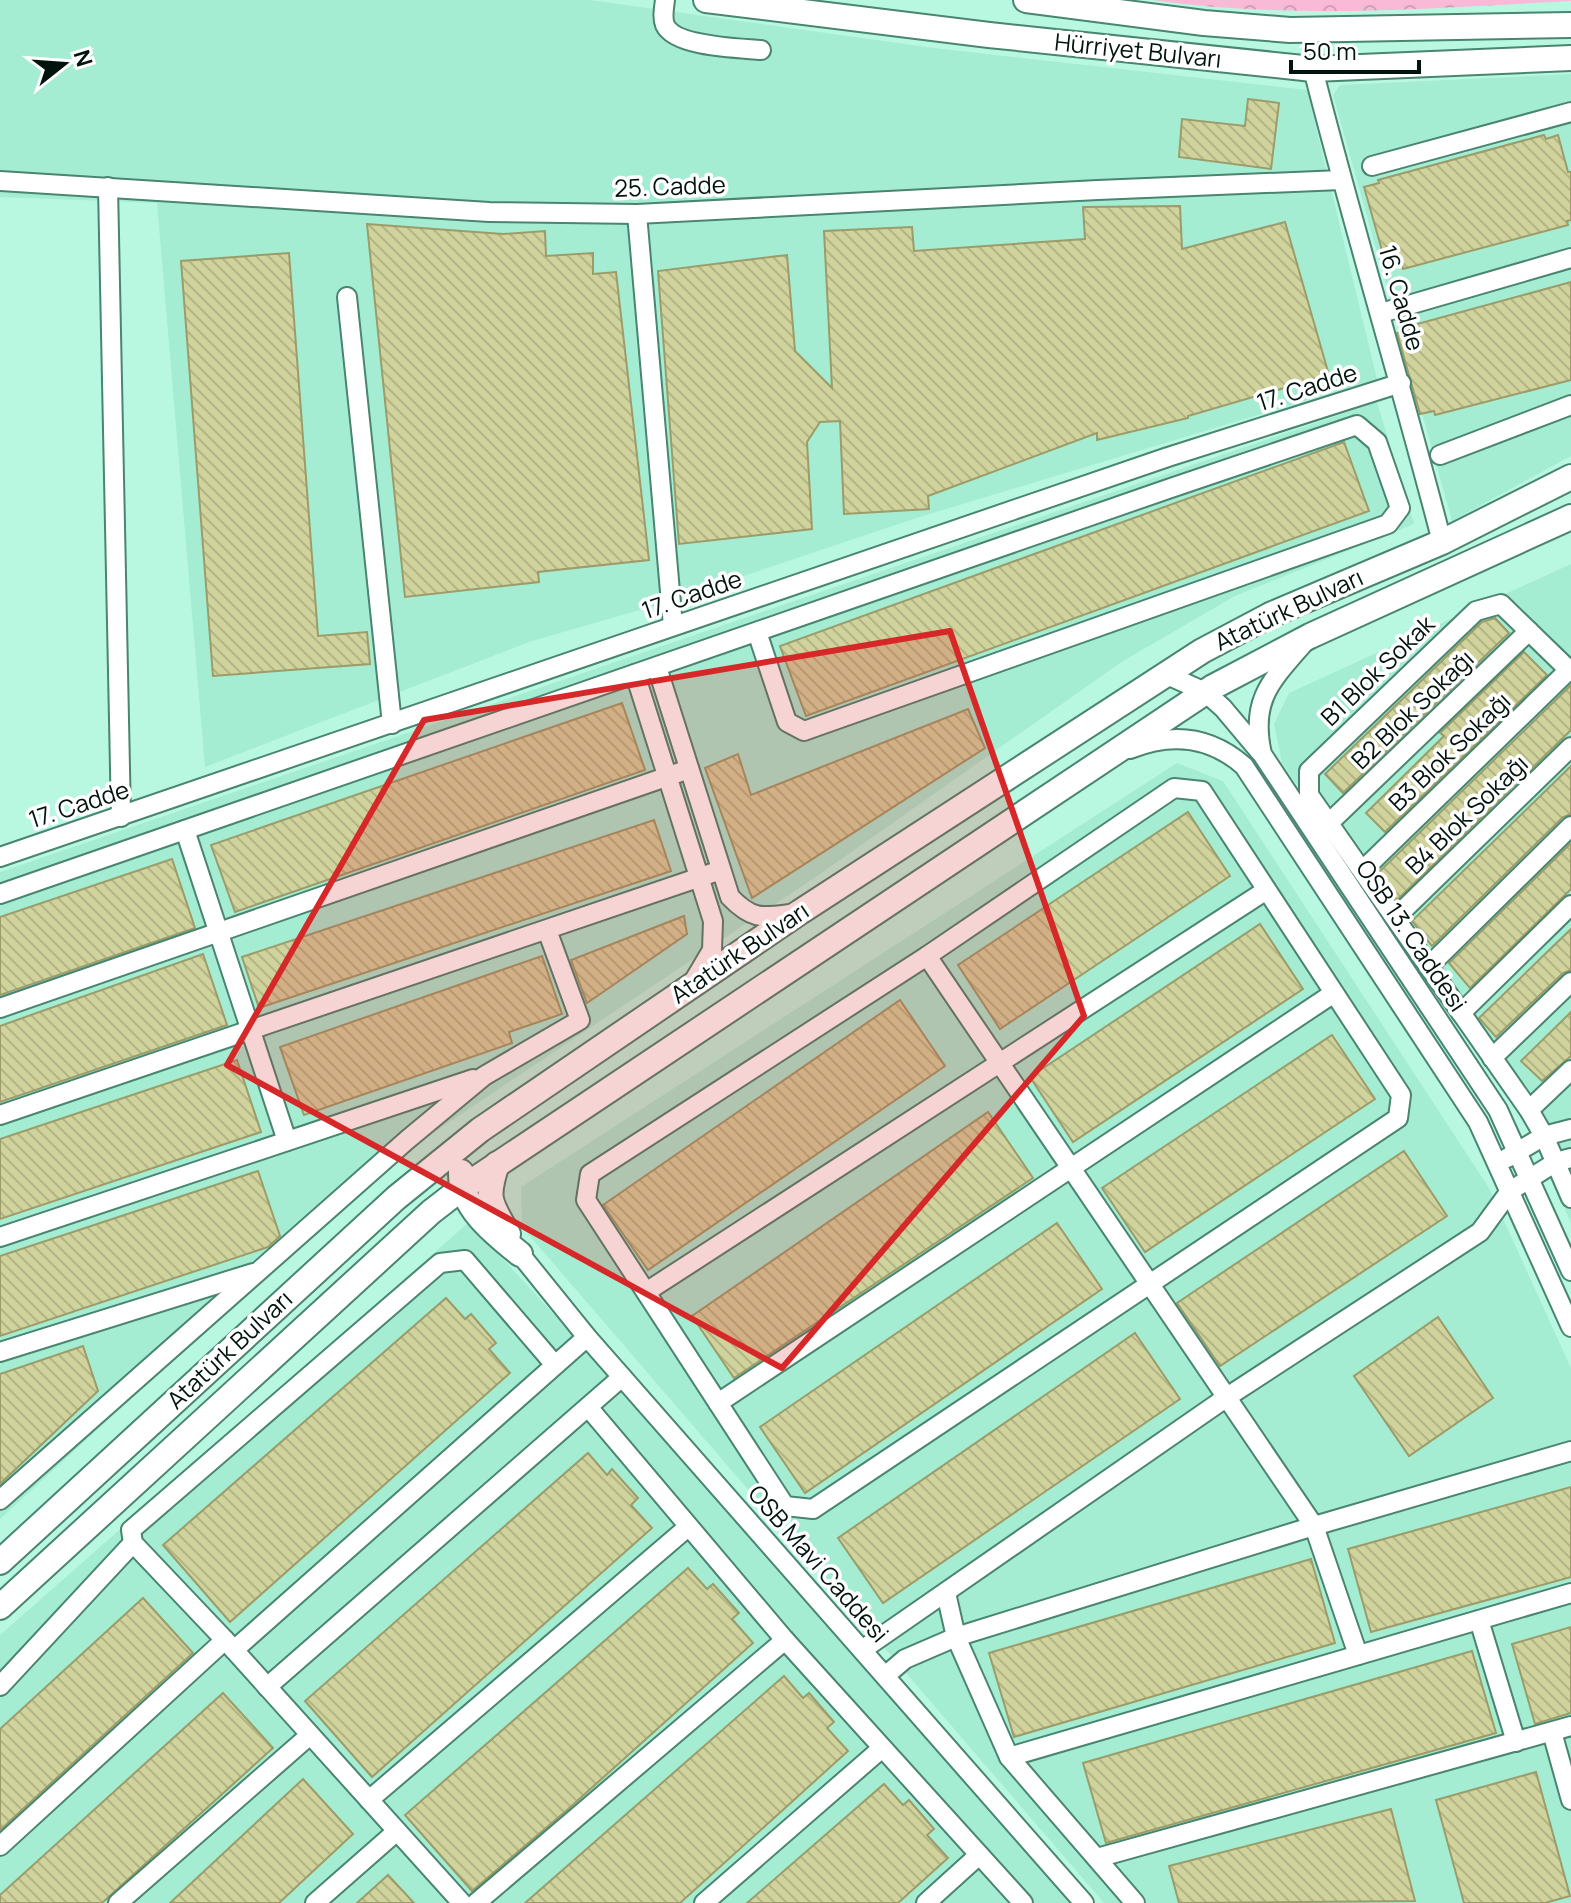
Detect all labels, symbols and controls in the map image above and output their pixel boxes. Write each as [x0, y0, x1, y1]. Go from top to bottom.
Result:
north arrow [24, 24, 104, 104]
street label: Hürriyet Bulvarı [1053, 24, 1223, 75]
scale bar [1291, 24, 1419, 74]
text: 50 m [1303, 34, 1357, 67]
text: N [66, 46, 100, 70]
street label: 25. Cadde [614, 167, 726, 204]
street label: 16. Cadde [1372, 241, 1433, 354]
street label: 17. Cadde [1252, 355, 1361, 418]
street label: Atatürk Bulvarı [1209, 560, 1368, 658]
street label: 17. Cadde [637, 561, 746, 626]
street label: B1 Blok Sokak [1313, 607, 1442, 733]
street label: B2 Blok Sokağı [1344, 642, 1480, 776]
street label: B3 Blok Sokağı [1381, 684, 1517, 818]
street label: B4 Blok Sokağı [1397, 747, 1535, 881]
street label: 17. Cadde [24, 772, 133, 835]
street label: OSB 13. Caddesi [1349, 853, 1475, 1017]
street label: Atatürk Bulvarı [663, 893, 815, 1010]
street label: Atatürk Bulvarı [159, 1282, 299, 1416]
street label: OSB Mavi Caddesi [742, 1477, 897, 1649]

